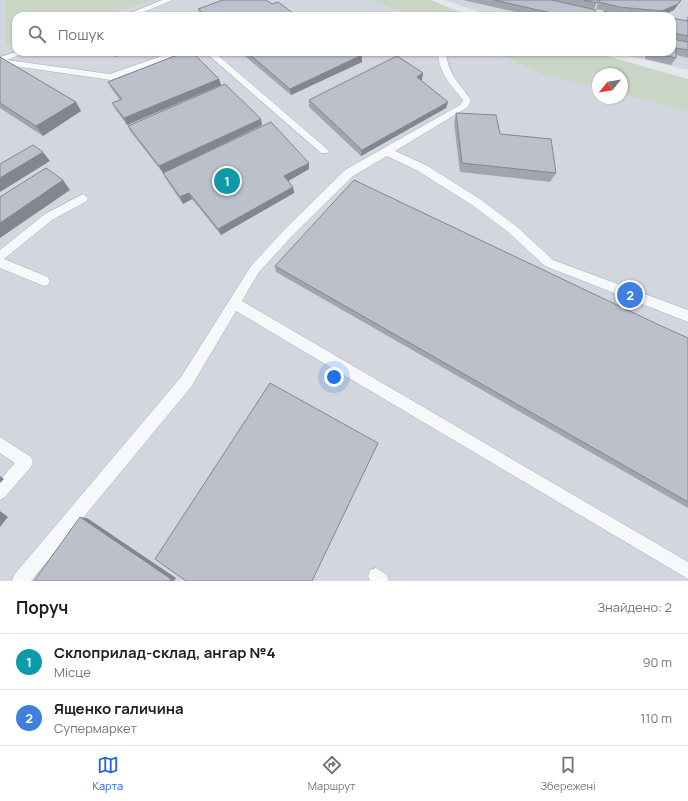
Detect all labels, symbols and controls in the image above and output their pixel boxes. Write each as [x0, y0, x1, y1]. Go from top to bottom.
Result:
search box [12, 12, 676, 56]
icon: search [26, 23, 48, 45]
text: Пошук [58, 24, 104, 45]
north arrow [592, 68, 628, 104]
pin: 1 [214, 166, 240, 196]
pin: 2 [617, 280, 643, 310]
your location [324, 367, 344, 387]
text: Поруч [16, 596, 68, 619]
text: Знайдено: 2 [597, 598, 672, 616]
text: Склоприлад-склад, ангар №4 [54, 642, 276, 663]
text: 1 [26, 653, 32, 671]
text: 90 m [642, 653, 672, 671]
text: Місце [54, 663, 91, 681]
text: Ященко галичина [54, 698, 184, 719]
text: 2 [25, 709, 33, 727]
text: 110 m [640, 709, 672, 727]
text: Супермаркет [54, 719, 137, 737]
tab: Карта [92, 754, 123, 793]
tab: Маршрут [308, 754, 356, 793]
tab: Збережені [541, 754, 596, 793]

